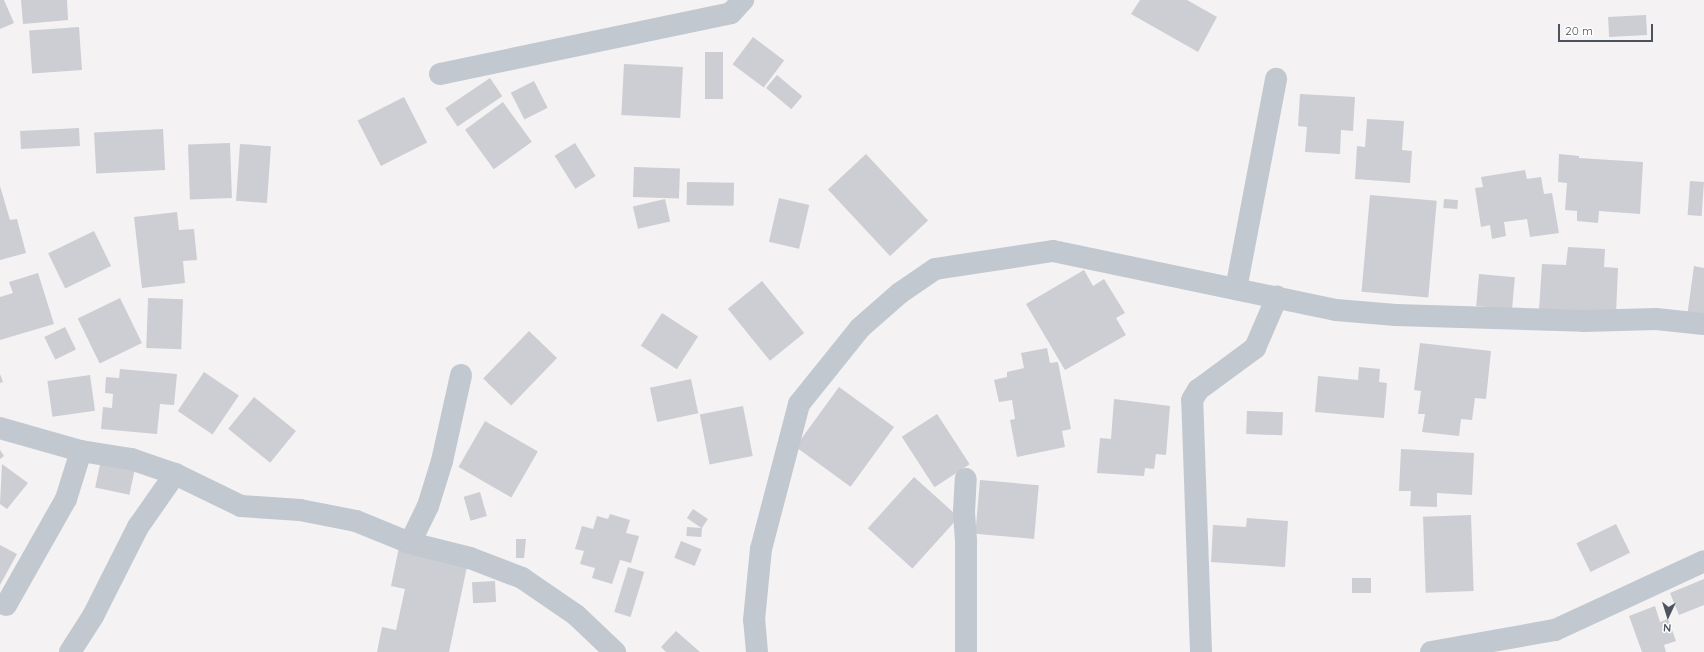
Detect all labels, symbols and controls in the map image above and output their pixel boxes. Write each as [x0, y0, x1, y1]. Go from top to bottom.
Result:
scale bar [1560, 16, 1655, 42]
text: 20 m [1565, 23, 1593, 38]
north arrow [1648, 596, 1688, 636]
text: N [1663, 621, 1672, 635]

